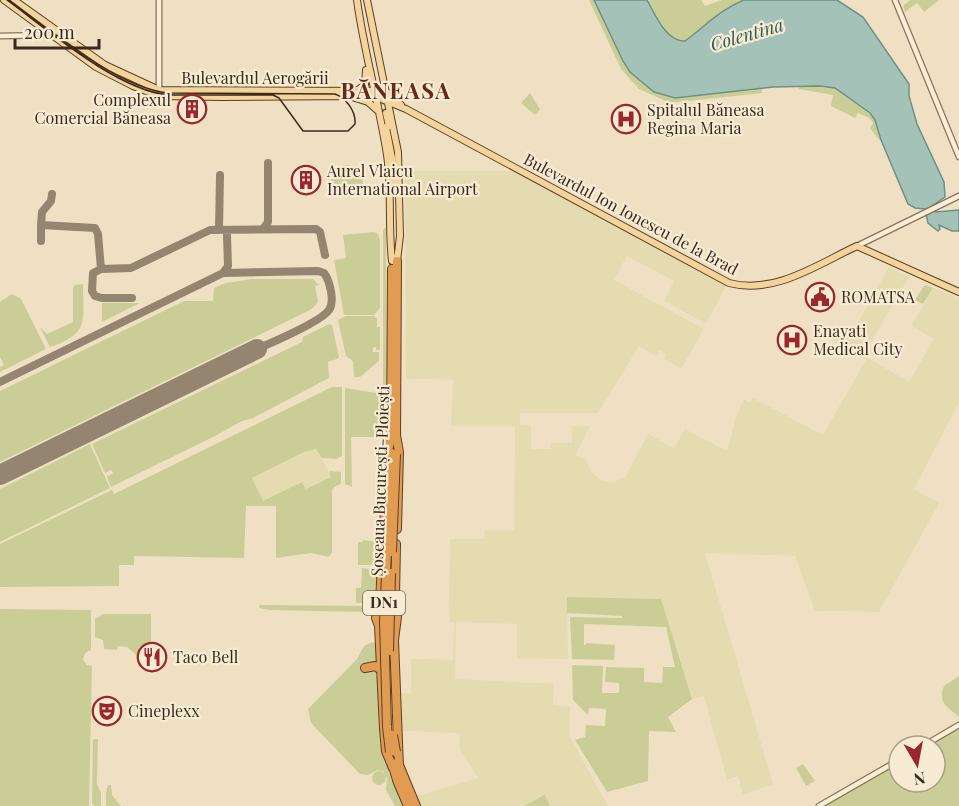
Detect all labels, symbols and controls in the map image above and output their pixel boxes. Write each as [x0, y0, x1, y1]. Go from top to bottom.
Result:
scale bar [15, 12, 99, 50]
water label: Colentina [707, 12, 786, 56]
text: 200 m [24, 20, 75, 44]
street label: Bulevardul Aerogării [181, 67, 329, 88]
district label: BĂNEASA [341, 75, 451, 105]
place label: Complexul Comercial Băneasa [34, 89, 171, 128]
building icon: Complexul Comercial Băneasa [176, 93, 208, 125]
place label: Spitalul Băneasa Regina Maria [647, 99, 764, 138]
hospital icon: Spitalul Băneasa Regina Maria [610, 103, 642, 135]
street label: Bulevardul Ion Ionescu de la Brad [520, 148, 742, 279]
place label: Aurel Vlaicu International Airport [326, 160, 478, 199]
building icon: Aurel Vlaicu International Airport [290, 164, 322, 196]
public building icon: ROMATSA [804, 281, 836, 313]
place label: ROMATSA [841, 286, 916, 307]
place label: Enayati Medical City [813, 320, 902, 359]
hospital icon: Enayati Medical City [776, 324, 808, 356]
street label: Șoseaua București-Ploiești [366, 385, 394, 577]
road number: DN1 [363, 591, 405, 615]
restaurant icon: Taco Bell [136, 641, 168, 673]
place label: Taco Bell [173, 646, 239, 667]
theatre icon: Cineplexx [91, 695, 123, 727]
place label: Cineplexx [128, 700, 200, 721]
north arrow [887, 734, 947, 794]
text: N [912, 768, 927, 791]

